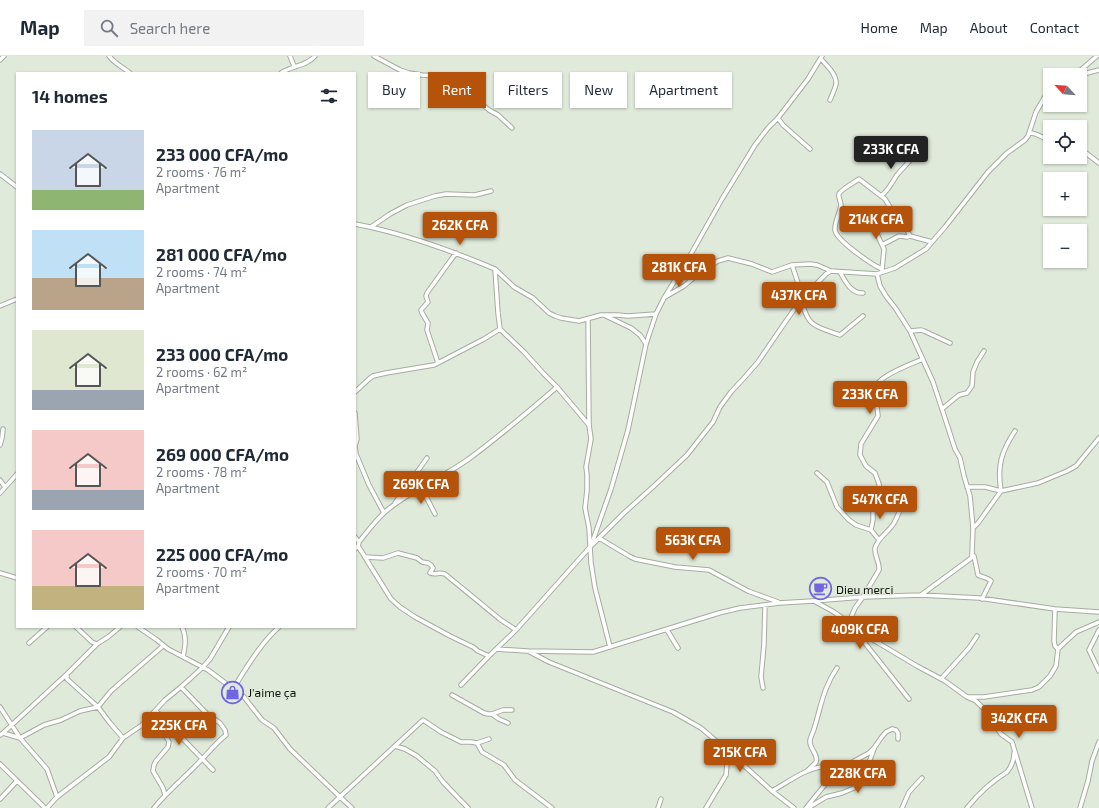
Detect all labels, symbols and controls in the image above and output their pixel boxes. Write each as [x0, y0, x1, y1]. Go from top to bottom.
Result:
search box [84, 10, 364, 46]
text: Map [20, 16, 60, 39]
icon: search [98, 17, 120, 39]
text: Search here [130, 19, 210, 37]
text: Home [861, 19, 898, 36]
text: Map [920, 19, 948, 36]
text: About [970, 19, 1008, 36]
text: Contact [1030, 19, 1079, 36]
north arrow [1043, 68, 1087, 112]
map controls [1043, 68, 1087, 268]
chip: Buy [368, 72, 420, 108]
chip: Rent [428, 72, 486, 108]
chip: Filters [494, 72, 562, 108]
chip: New [570, 72, 627, 108]
chip: Apartment [635, 72, 732, 108]
icon: filters [318, 85, 340, 107]
text: 14 homes [32, 86, 108, 106]
button: locate [1043, 120, 1087, 164]
pin: 233K CFA [850, 136, 932, 170]
text: 233K CFA [863, 141, 919, 157]
text: 233 000 CFA/mo [156, 144, 288, 164]
icon: home [64, 146, 112, 194]
text: 2 rooms · 76 m² [156, 164, 247, 180]
button: + [1043, 172, 1087, 216]
text: Apartment [156, 180, 220, 196]
pin: 214K CFA [835, 206, 917, 240]
text: 214K CFA [848, 211, 904, 227]
pin: 262K CFA [419, 212, 501, 246]
text: 262K CFA [432, 217, 488, 233]
button: − [1043, 224, 1087, 268]
text: 281 000 CFA/mo [156, 244, 287, 264]
icon: home [64, 246, 112, 294]
pin: 281K CFA [638, 254, 720, 288]
text: 281K CFA [652, 259, 706, 275]
text: 2 rooms · 74 m² [156, 264, 247, 280]
text: Apartment [156, 280, 220, 296]
pin: 437K CFA [758, 282, 840, 316]
text: 437K CFA [771, 287, 827, 303]
text: 233 000 CFA/mo [156, 344, 288, 364]
icon: home [64, 346, 112, 394]
text: 2 rooms · 62 m² [156, 364, 247, 380]
text: Apartment [156, 380, 220, 396]
pin: 233K CFA [829, 381, 911, 415]
text: 233K CFA [842, 386, 898, 402]
text: 269 000 CFA/mo [156, 444, 289, 464]
icon: home [64, 446, 112, 494]
text: 2 rooms · 78 m² [156, 464, 247, 480]
pin: 269K CFA [380, 471, 462, 505]
text: 269K CFA [393, 476, 449, 492]
text: Apartment [156, 480, 220, 496]
pin: 547K CFA [839, 486, 921, 520]
text: 547K CFA [852, 491, 908, 507]
pin: 563K CFA [652, 527, 734, 561]
text: 563K CFA [665, 532, 721, 548]
text: 225 000 CFA/mo [156, 544, 288, 564]
icon: home [64, 546, 112, 594]
text: 2 rooms · 70 m² [156, 564, 247, 580]
cafe icon: Dieu merci [808, 576, 834, 602]
text: Apartment [156, 580, 220, 596]
place label: Dieu merci [836, 582, 893, 596]
pin: 409K CFA [819, 616, 901, 650]
text: 409K CFA [831, 621, 889, 637]
shop icon: J'aime ça [220, 679, 246, 705]
place label: J'aime ça [248, 685, 296, 700]
pin: 342K CFA [978, 705, 1060, 739]
text: 342K CFA [991, 710, 1047, 726]
pin: 225K CFA [138, 712, 220, 746]
text: 225K CFA [151, 717, 207, 733]
pin: 215K CFA [699, 739, 781, 773]
text: 215K CFA [713, 744, 767, 760]
pin: 228K CFA [817, 760, 899, 794]
text: 228K CFA [830, 765, 886, 781]

